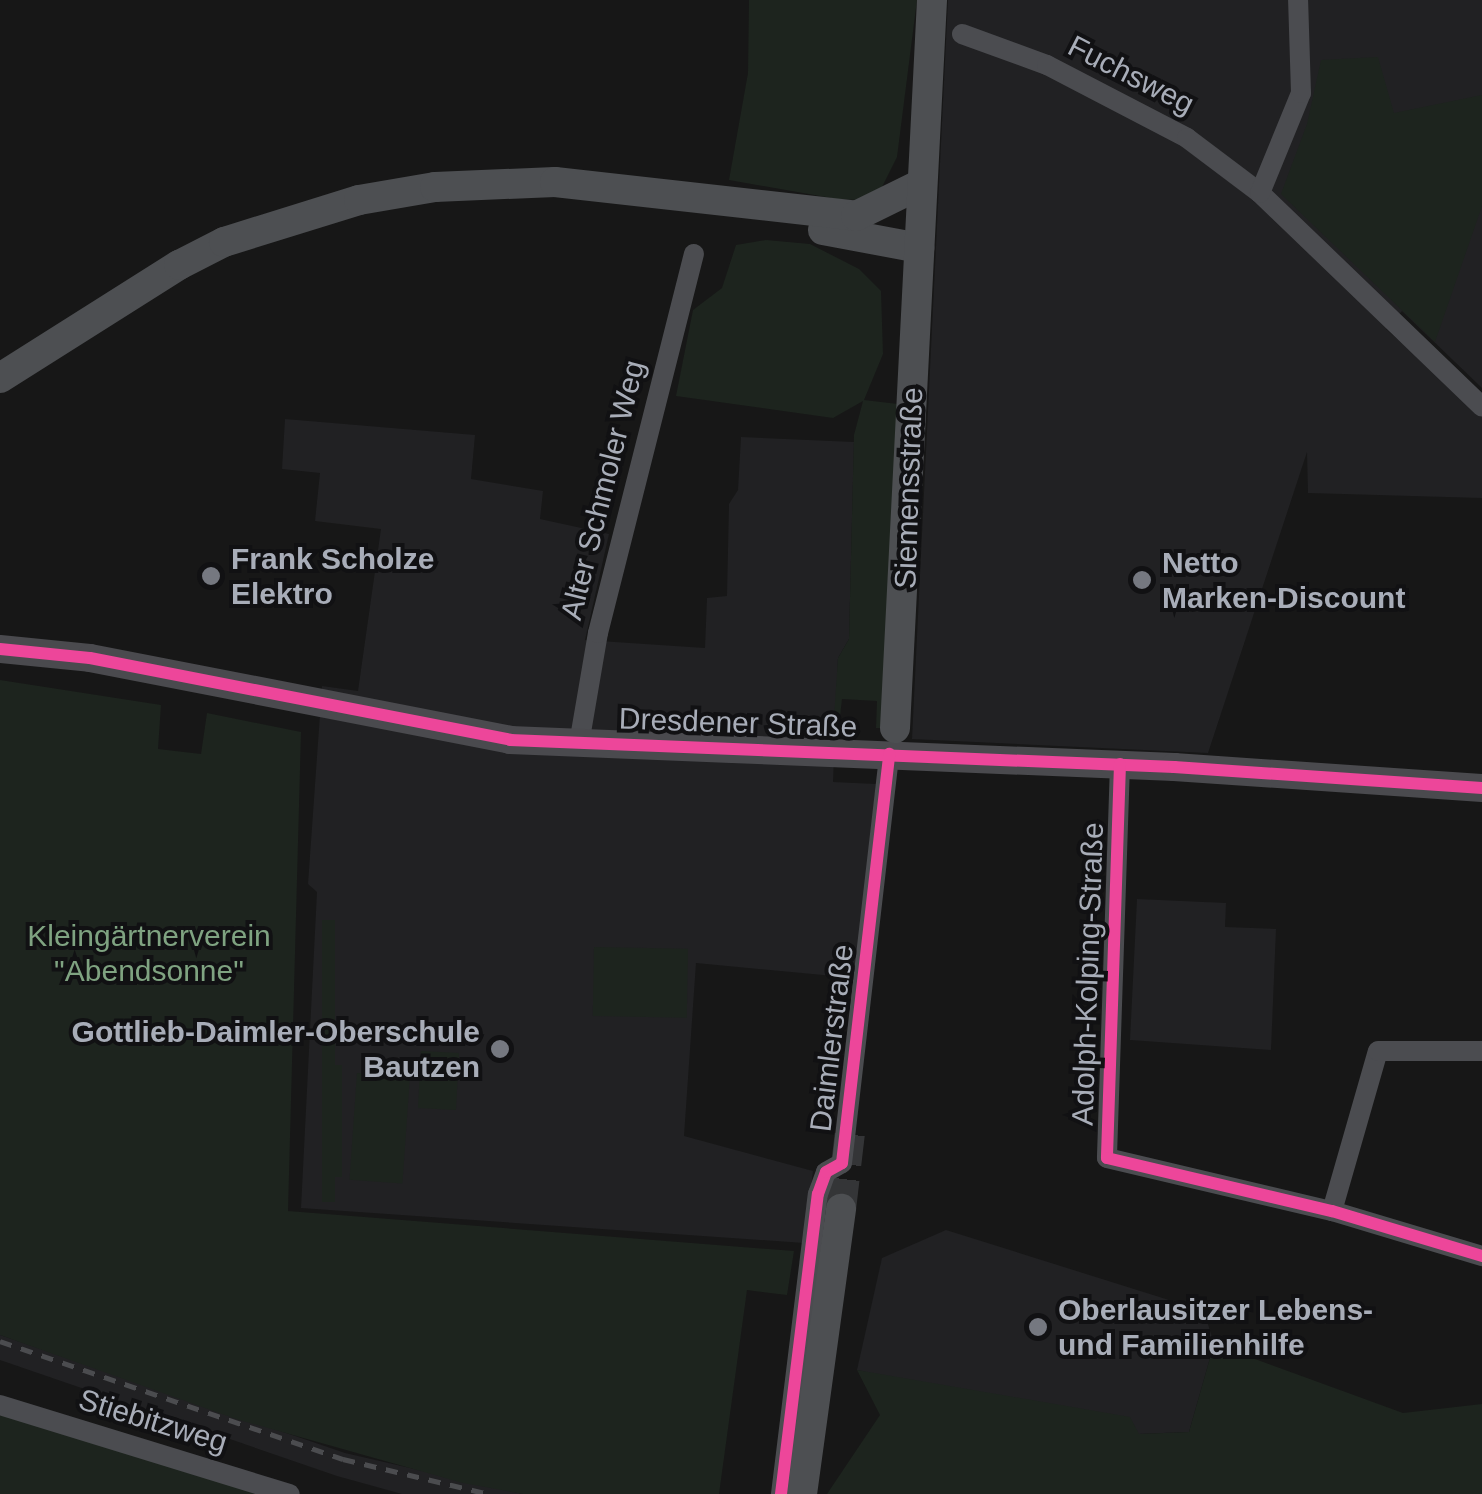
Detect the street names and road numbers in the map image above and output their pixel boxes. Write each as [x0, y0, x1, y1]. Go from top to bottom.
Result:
street label: Fuchsweg [1062, 28, 1200, 122]
street label: Alter Schmoler Weg [553, 356, 653, 624]
street label: Siemensstraße [887, 387, 931, 589]
street label: Dresdener Straße [618, 701, 858, 745]
street label: Adolph-Kolping-Straße [1065, 822, 1111, 1126]
street label: Daimlerstraße [803, 942, 861, 1134]
street label: Stiebitzweg [74, 1381, 232, 1461]

